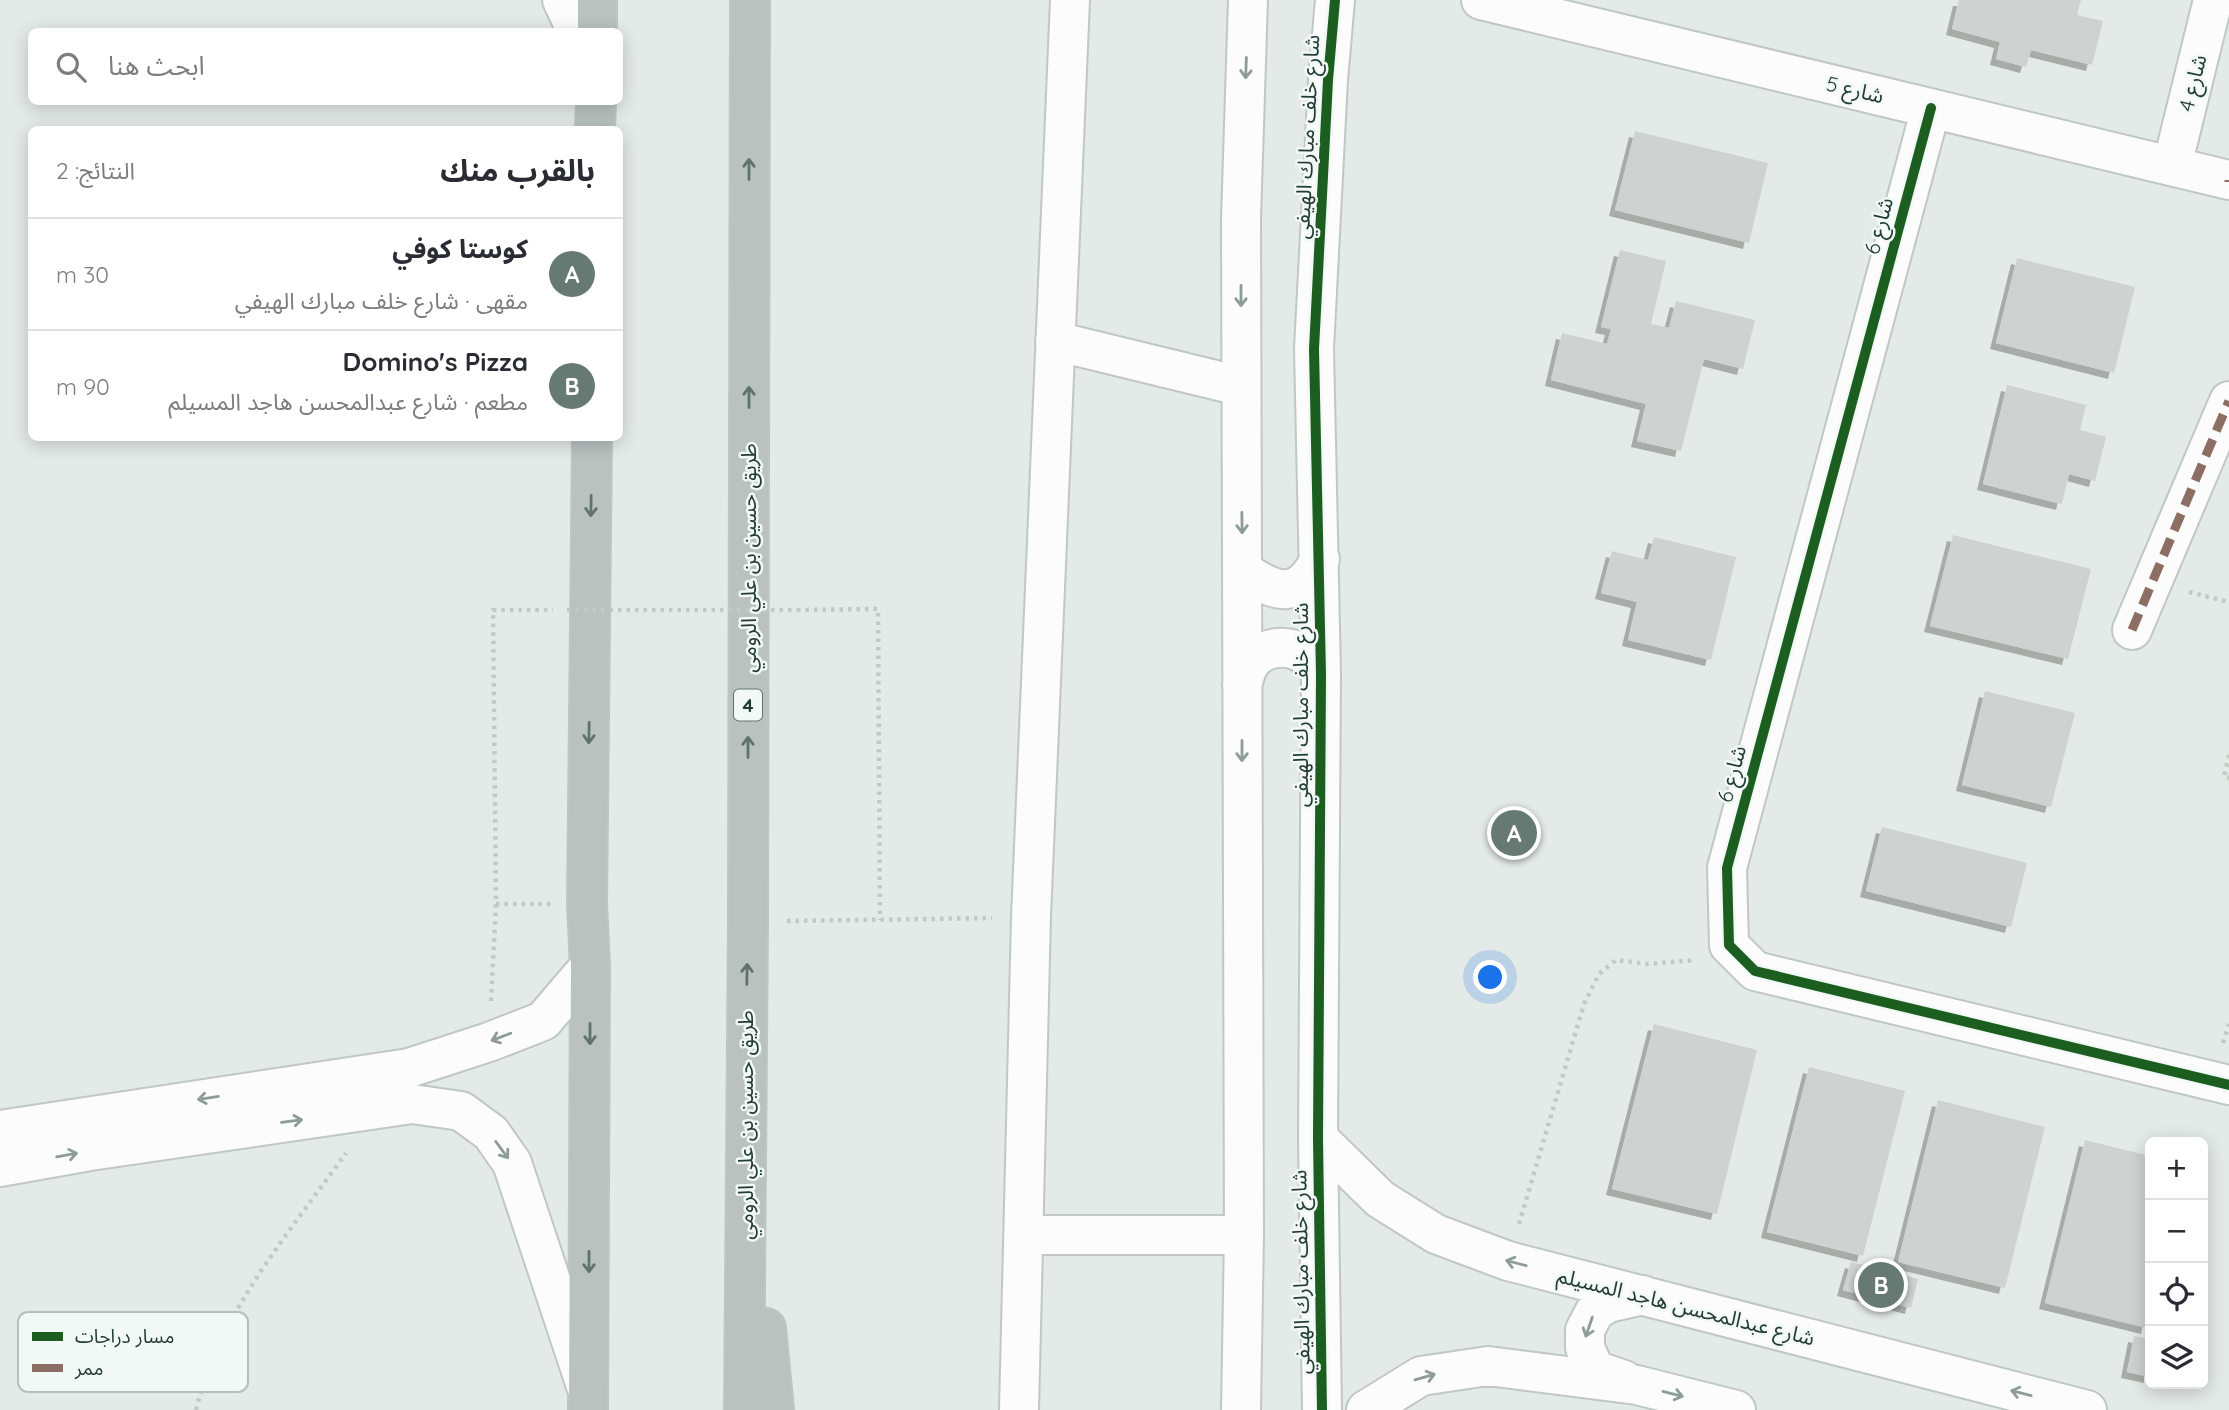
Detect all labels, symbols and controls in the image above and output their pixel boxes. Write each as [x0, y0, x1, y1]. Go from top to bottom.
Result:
search box [28, 28, 623, 105]
street label: شارع خلف مبارك الهيفي [1288, 34, 1328, 240]
icon: search [52, 48, 90, 86]
text: ابحث هنا [108, 49, 205, 82]
street label: شارع 4 [2172, 52, 2215, 115]
one-way arrow [1239, 56, 1253, 79]
street label: شارع 5 [1823, 70, 1886, 111]
text: بالقرب منك [440, 151, 595, 189]
text: النتائج: 2 [56, 156, 135, 185]
one-way arrow [742, 158, 756, 181]
street label: شارع 6 [1858, 194, 1901, 258]
text: كوستا كوفي [392, 232, 528, 265]
text: 30 m [56, 260, 109, 289]
text: A [565, 260, 579, 289]
one-way arrow [1234, 284, 1248, 307]
text: مقهى · شارع خلف مبارك الهيفي [235, 286, 528, 315]
text: Domino's Pizza [343, 345, 528, 378]
text: 90 m [56, 372, 110, 401]
text: B [564, 372, 580, 401]
one-way arrow [742, 386, 756, 409]
text: مطعم · شارع عبدالمحسن هاجد المسيلم [168, 387, 528, 416]
street label: طريق حسين بن علي الرومي [735, 443, 765, 673]
one-way arrow [584, 494, 598, 517]
one-way arrow [1235, 511, 1249, 534]
street label: شارع خلف مبارك الهيفي [1287, 603, 1317, 807]
road number: 4 [734, 690, 762, 720]
one-way arrow [582, 721, 596, 744]
one-way arrow [741, 736, 755, 759]
one-way arrow [1235, 739, 1249, 762]
street label: شارع 6 [1711, 742, 1754, 806]
pin: A [1491, 807, 1537, 859]
your location [1473, 960, 1507, 994]
one-way arrow [740, 963, 754, 986]
street label: طريق حسين بن علي الرومي [732, 1010, 762, 1240]
one-way arrow [583, 1022, 597, 1045]
one-way arrow [491, 1032, 513, 1045]
one-way arrow [197, 1092, 219, 1105]
one-way arrow [280, 1114, 303, 1127]
map controls [2145, 1137, 2208, 1389]
button: + [2145, 1137, 2208, 1200]
one-way arrow [495, 1140, 510, 1159]
one-way arrow [55, 1148, 78, 1161]
street label: شارع خلف مبارك الهيفي [1285, 1169, 1319, 1375]
button: − [2145, 1200, 2208, 1263]
one-way arrow [582, 1250, 596, 1273]
one-way arrow [1505, 1255, 1527, 1268]
pin: B [1858, 1259, 1904, 1311]
street label: شارع عبدالمحسن هاجد المسيلم [1554, 1261, 1818, 1354]
button: locate [2145, 1263, 2208, 1326]
legend [18, 1312, 248, 1392]
one-way arrow [1582, 1315, 1594, 1337]
text: مسار دراجات [75, 1324, 174, 1348]
button: layers [2145, 1326, 2208, 1389]
text: ممر [74, 1356, 103, 1380]
one-way arrow [1414, 1370, 1436, 1383]
one-way arrow [2010, 1386, 2033, 1399]
one-way arrow [1662, 1388, 1684, 1401]

